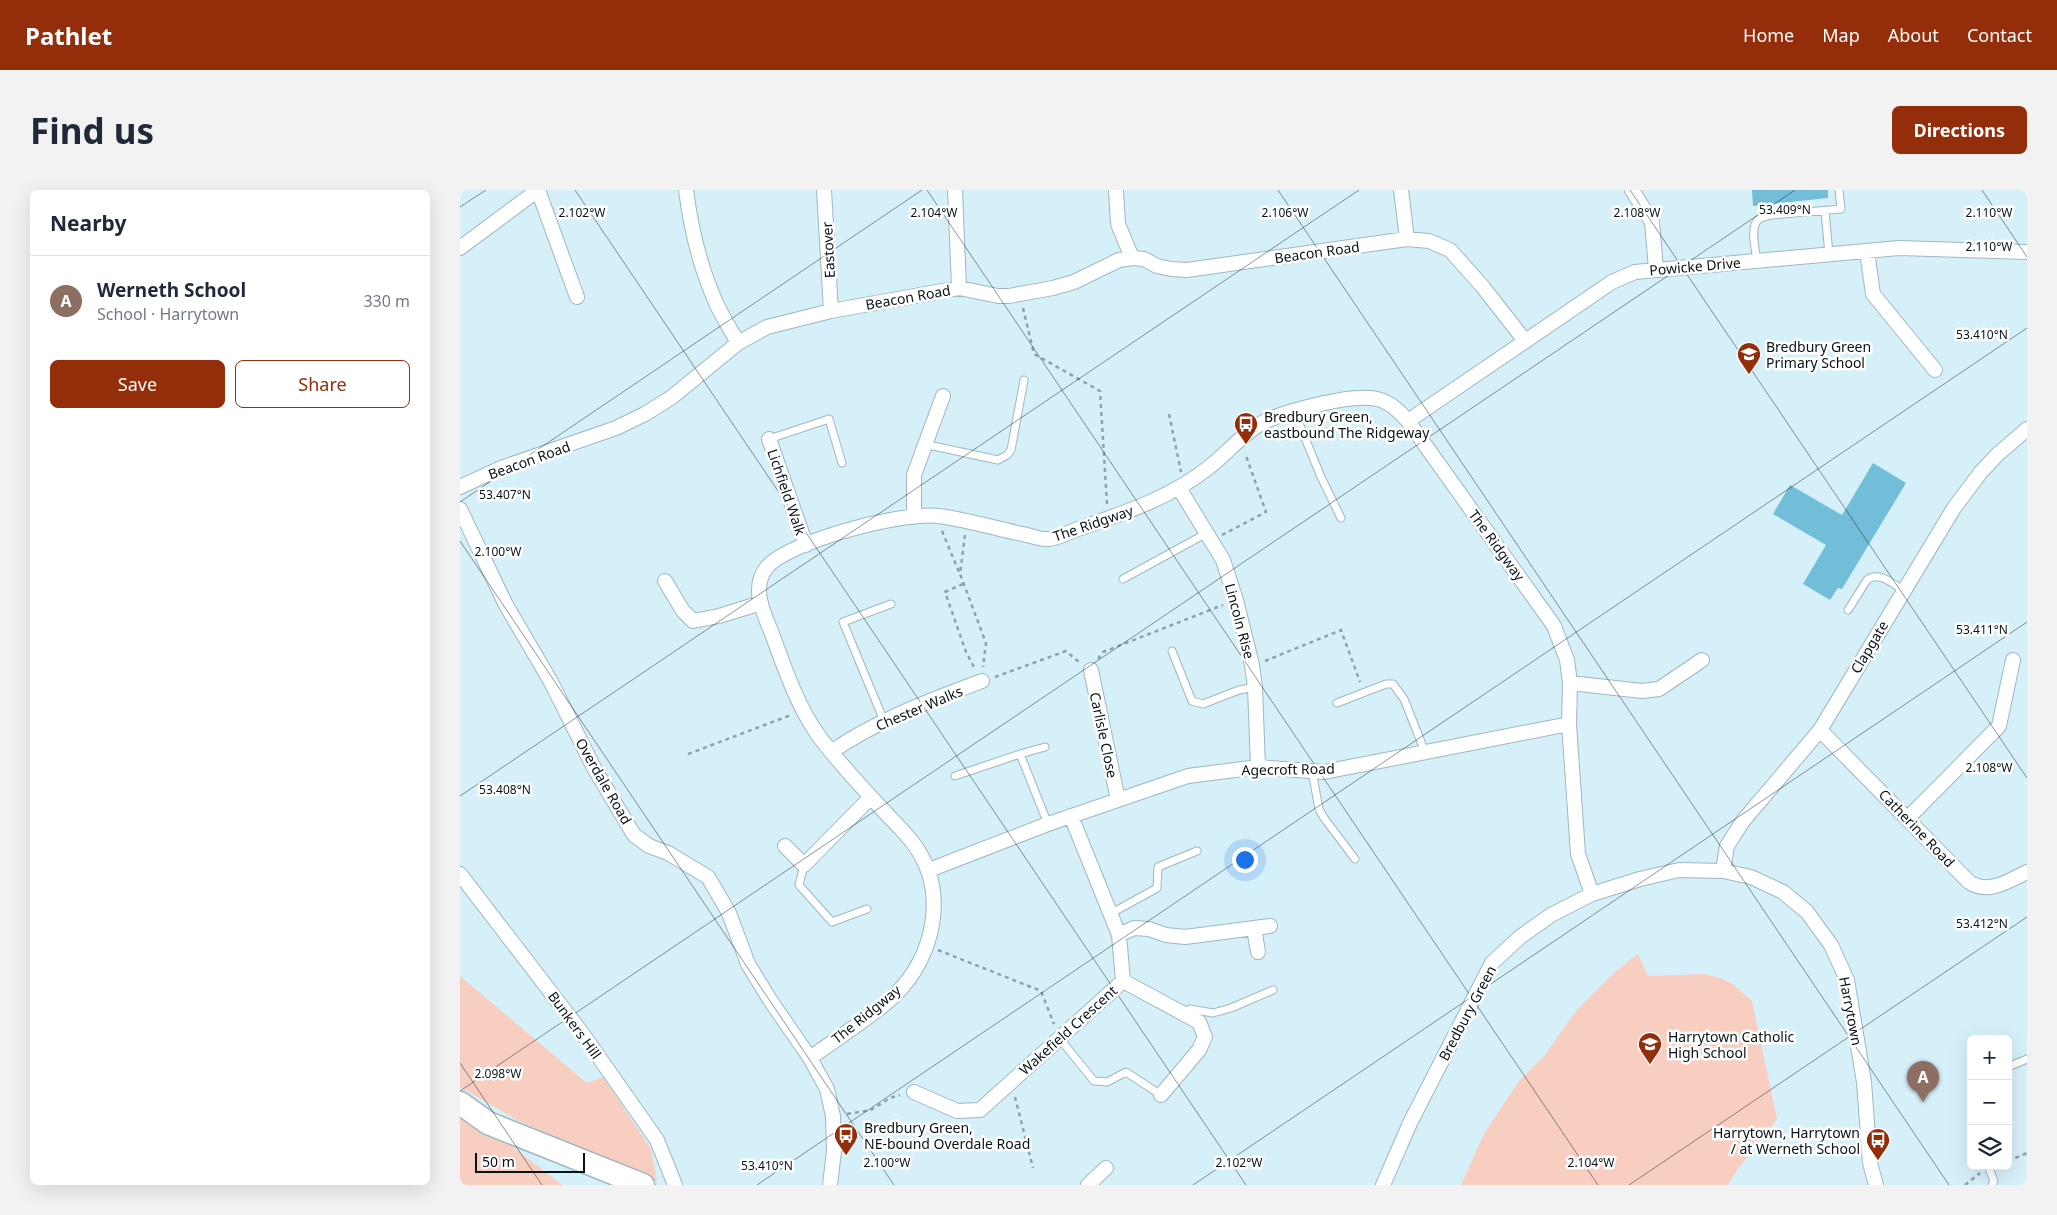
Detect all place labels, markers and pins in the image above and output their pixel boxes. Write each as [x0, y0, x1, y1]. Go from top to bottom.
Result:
place label: Bredbury Green Primary School [1766, 337, 1871, 372]
school or university icon: Bredbury Green Primary School [1736, 341, 1762, 375]
place label: Bredbury Green, eastbound The Ridgeway [1264, 407, 1430, 442]
bus stop icon: Bredbury Green, eastbound The Ridgeway [1233, 411, 1259, 445]
place label: Harrytown Catholic High School [1668, 1027, 1795, 1062]
school or university icon: Harrytown Catholic High School [1637, 1031, 1663, 1065]
pin: A [1907, 1061, 1939, 1102]
place label: Bredbury Green, NE-bound Overdale Road [864, 1118, 1030, 1153]
bus stop icon: Bredbury Green, NE-bound Overdale Road [833, 1122, 859, 1156]
place label: Harrytown, Harrytown / at Werneth School [1713, 1123, 1860, 1158]
bus stop icon: Harrytown, Harrytown / at Werneth School [1865, 1127, 1891, 1161]

